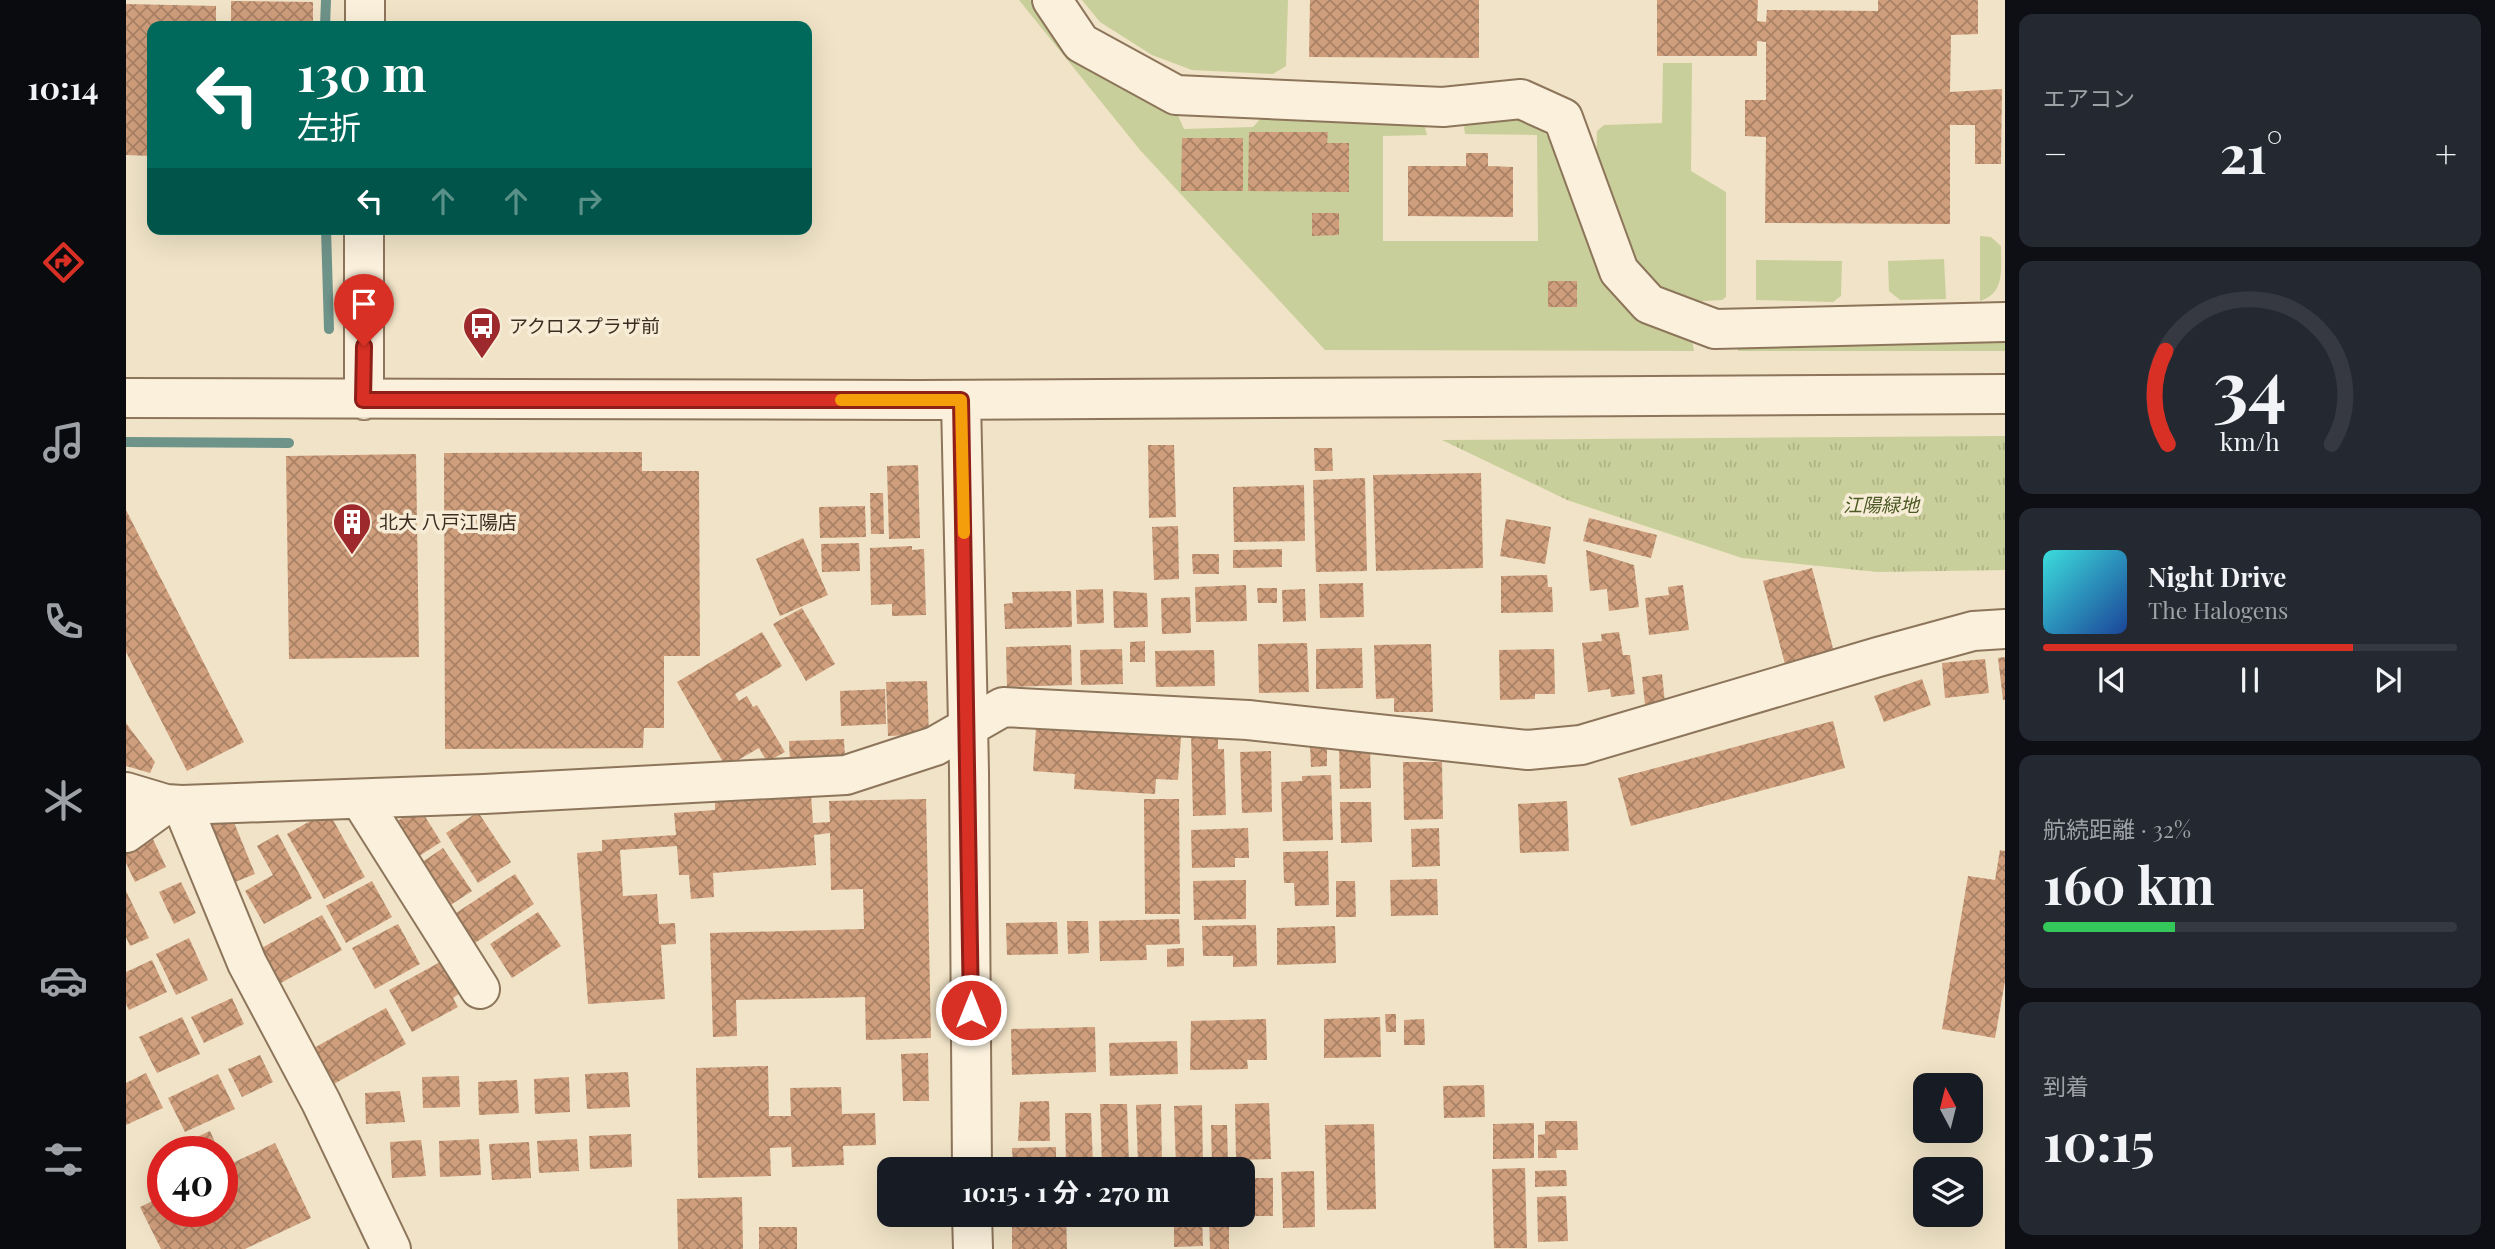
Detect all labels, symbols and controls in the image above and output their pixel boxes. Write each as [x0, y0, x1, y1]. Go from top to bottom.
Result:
text: 130 m [297, 39, 427, 104]
icon: left [182, 49, 273, 140]
text: 10:14 [27, 65, 99, 108]
text: エアコン [2043, 82, 2135, 113]
text: 左折 [297, 104, 361, 147]
text: 21° [2220, 118, 2283, 187]
text: − [2043, 127, 2068, 178]
text: + [2435, 127, 2457, 178]
icon: left [351, 182, 389, 220]
icon: ahead [424, 182, 462, 220]
icon: ahead [497, 182, 535, 220]
icon: right [570, 182, 608, 220]
icon: directions [39, 238, 88, 287]
pin [334, 274, 394, 346]
icon: arrive [345, 285, 383, 323]
bus stop icon: アクロスプラザ前 [461, 305, 503, 360]
place label: アクロスプラザ前 [509, 312, 660, 338]
text: 34 [2213, 335, 2287, 432]
icon: music [39, 418, 88, 467]
text: km/h [2220, 423, 2280, 456]
park label: 江陽緑地 [1843, 491, 1921, 517]
building icon: 北大 八戸江陽店 [331, 501, 373, 556]
place label: 北大 八戸江陽店 [379, 508, 517, 534]
text: Night Drive [2148, 559, 2286, 594]
text: The Halogens [2148, 594, 2288, 625]
icon: phone [39, 597, 88, 646]
icon: previous [2093, 661, 2131, 699]
icon: pause [2231, 661, 2269, 699]
icon: next [2369, 661, 2407, 699]
icon: climate [39, 776, 88, 825]
text: 航続距離 · 32% [2043, 813, 2191, 844]
text: 160 km [2043, 849, 2215, 918]
icon: car [39, 956, 88, 1005]
position arrow [934, 973, 1008, 1047]
text: 到着 [2043, 1070, 2089, 1101]
north arrow [1913, 1073, 1983, 1143]
map controls [1913, 1073, 1983, 1227]
text: 10:15 [2043, 1106, 2155, 1175]
icon: filters [39, 1135, 88, 1184]
speed limit sign: 40 [147, 1136, 238, 1227]
button: layers [1913, 1157, 1983, 1227]
text: 10:15 · 1 分 · 270 m [962, 1174, 1170, 1209]

